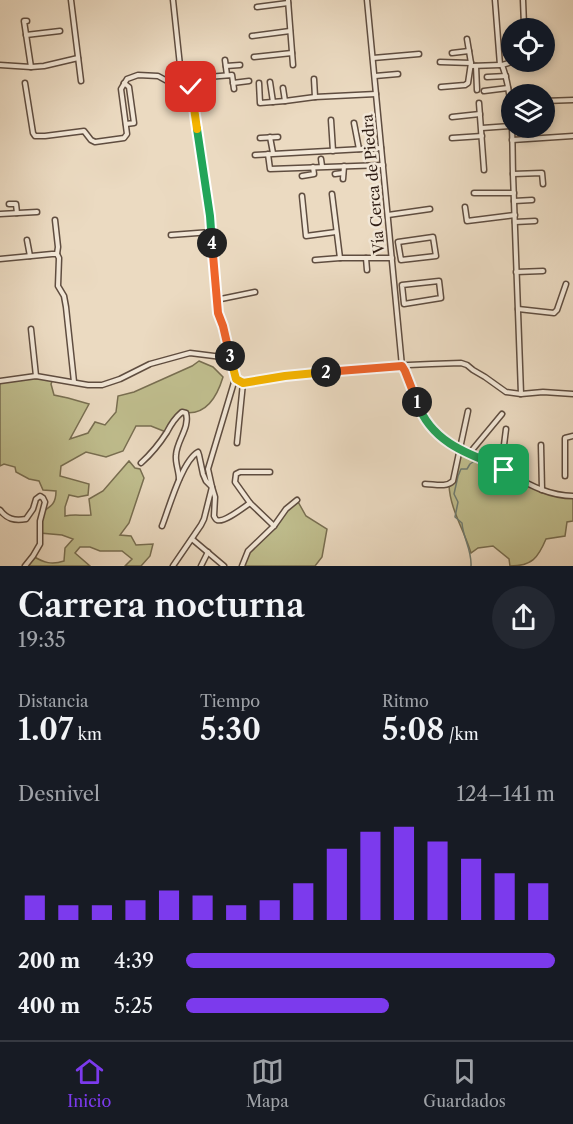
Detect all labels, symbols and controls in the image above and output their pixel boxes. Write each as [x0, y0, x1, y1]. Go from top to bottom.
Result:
map controls [501, 18, 555, 138]
button: locate [501, 18, 555, 72]
pin [165, 61, 216, 112]
icon: check [174, 70, 207, 103]
button: layers [501, 84, 555, 138]
street label: Vía Cerca de Piedra [357, 113, 389, 256]
pin: 4 [197, 228, 227, 258]
text: 4 [207, 233, 217, 253]
pin: 3 [215, 341, 245, 371]
text: 3 [225, 346, 235, 366]
pin: 2 [311, 357, 341, 387]
text: 2 [321, 362, 331, 382]
pin: 1 [402, 387, 432, 417]
text: 1 [413, 392, 421, 412]
pin [478, 444, 529, 495]
icon: arrive [487, 453, 520, 486]
text: Carrera nocturna [18, 585, 305, 626]
button: share [492, 586, 555, 649]
text: 19:35 [18, 628, 66, 652]
text: Distancia [18, 691, 89, 711]
text: Tiempo [200, 691, 260, 711]
text: Ritmo [382, 691, 429, 711]
text: 1.07 [18, 711, 73, 748]
text: 5:30 [200, 711, 261, 748]
text: 5:08 [382, 711, 445, 748]
text: km [73, 724, 102, 744]
text: /km [445, 724, 479, 744]
text: Desnivel [18, 782, 100, 806]
text: 124–141 m [457, 782, 555, 806]
text: 200 m [18, 949, 80, 973]
text: 4:39 [114, 949, 154, 973]
text: 400 m [18, 994, 80, 1018]
text: 5:25 [114, 994, 153, 1018]
tab: Inicio [67, 1055, 111, 1111]
tab: Mapa [246, 1055, 289, 1111]
tab: Guardados [423, 1055, 506, 1111]

